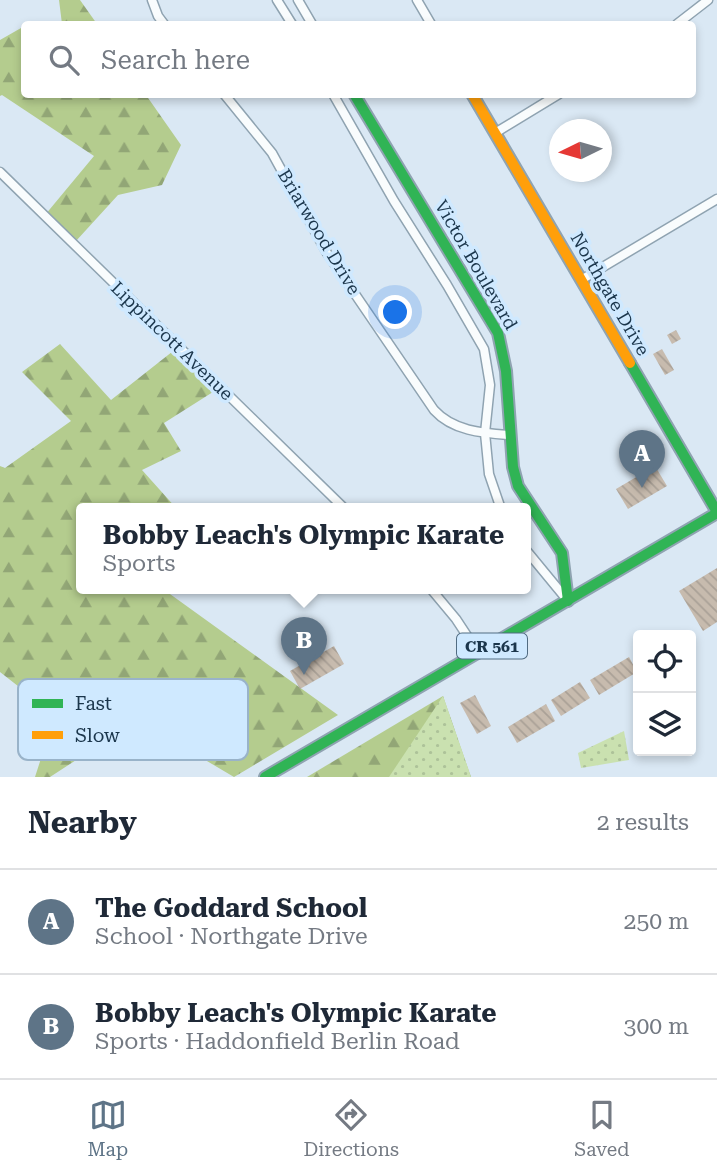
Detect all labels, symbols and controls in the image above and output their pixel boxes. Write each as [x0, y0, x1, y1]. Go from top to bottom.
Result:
search box [21, 21, 696, 98]
icon: search [45, 41, 83, 79]
text: Search here [101, 45, 250, 75]
north arrow [549, 119, 612, 182]
street label: Briarwood Drive [274, 165, 365, 298]
street label: Victor Boulevard [431, 196, 522, 334]
street label: Northgate Drive [567, 228, 654, 359]
street label: Lippincott Avenue [107, 277, 238, 404]
your location [378, 295, 412, 329]
pin: A [619, 430, 665, 488]
popup [76, 503, 531, 594]
text: Bobby Leach's Olympic Karate [103, 520, 504, 550]
text: Sports [103, 550, 176, 577]
pin: B [281, 617, 327, 675]
map controls [633, 630, 696, 756]
button: locate [633, 630, 696, 693]
road number: CR 561 [457, 634, 527, 659]
legend [18, 679, 248, 760]
text: Fast [75, 692, 112, 715]
button: layers [633, 693, 696, 756]
text: Slow [75, 724, 120, 747]
text: Nearby [28, 805, 137, 840]
text: 2 results [597, 809, 689, 836]
text: The Goddard School [95, 893, 367, 923]
text: A [43, 908, 59, 935]
text: 250 m [624, 908, 689, 935]
text: School · Northgate Drive [95, 923, 368, 950]
text: Bobby Leach's Olympic Karate [95, 998, 497, 1028]
text: B [43, 1013, 59, 1040]
text: 300 m [624, 1013, 689, 1040]
text: Sports · Haddonfield Berlin Road [95, 1028, 460, 1055]
tab: Map [88, 1096, 128, 1161]
tab: Directions [303, 1096, 399, 1161]
tab: Saved [574, 1096, 629, 1161]

